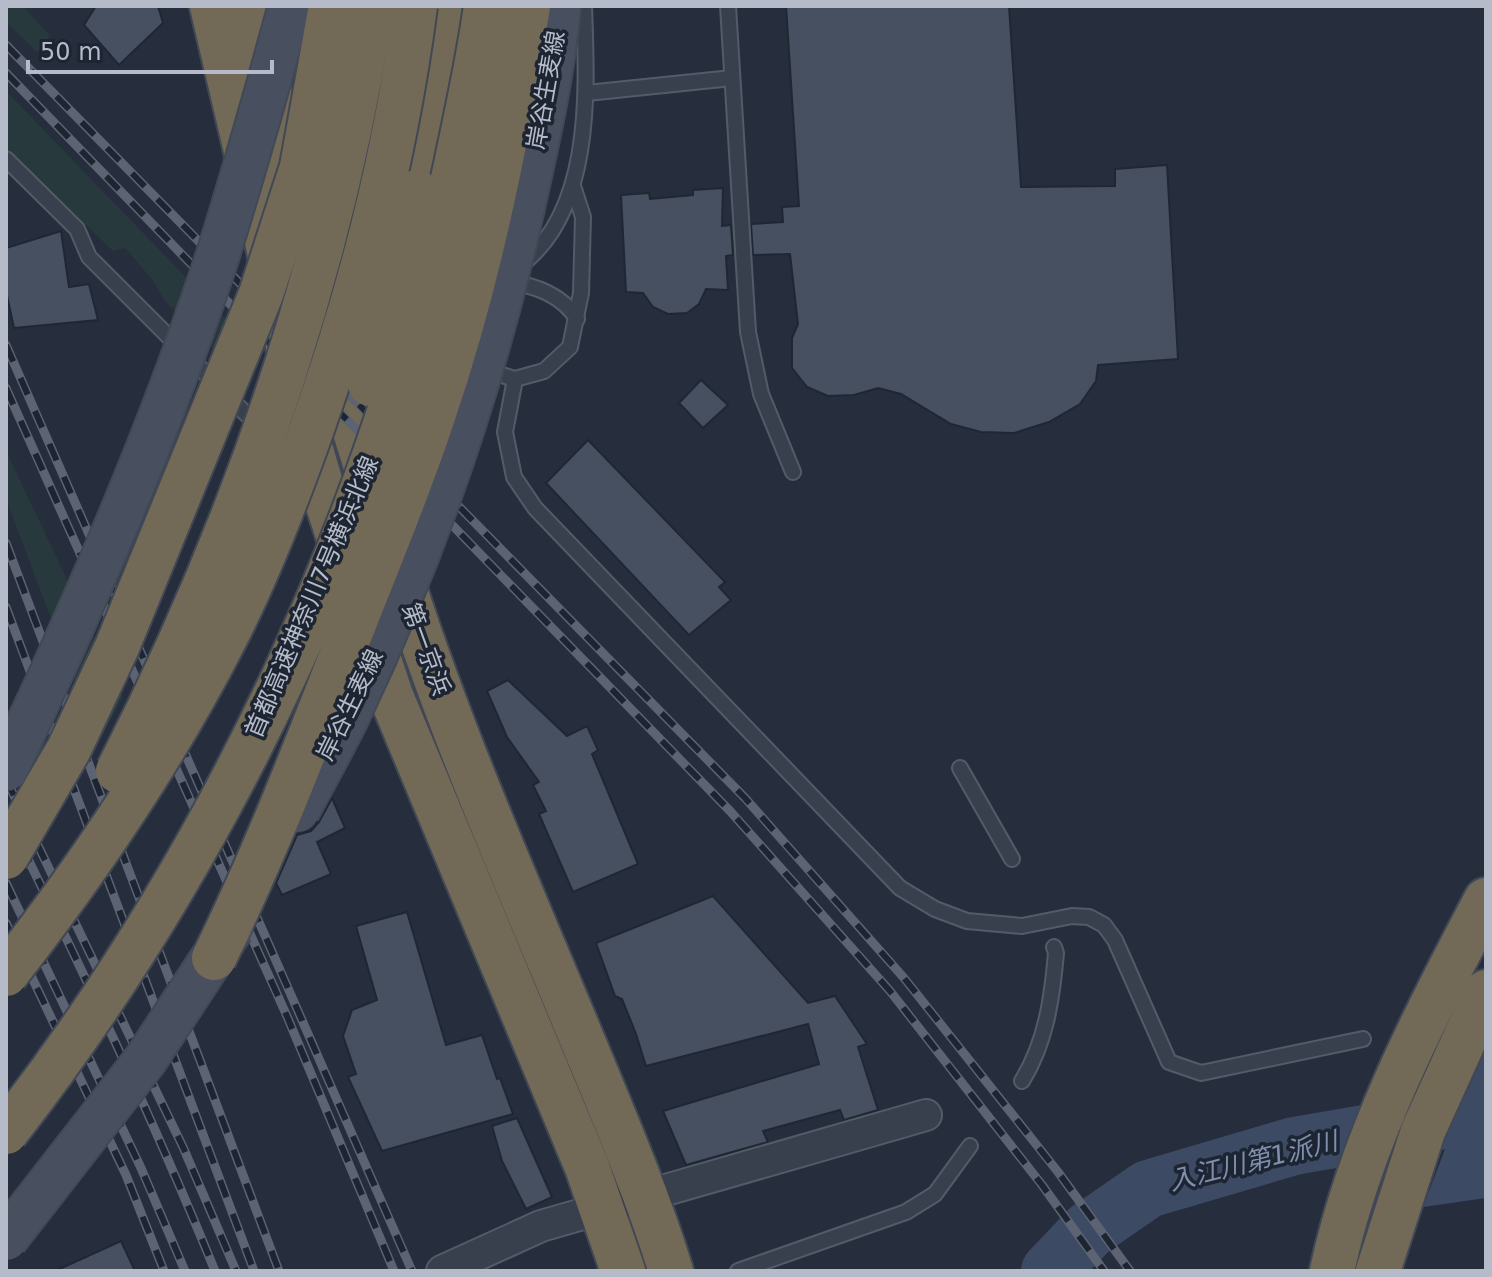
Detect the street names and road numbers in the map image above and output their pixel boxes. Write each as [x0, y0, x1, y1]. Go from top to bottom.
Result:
street label: 岸谷生麦線 [522, 28, 570, 152]
street label: 首都高速神奈川7号横浜北線 [240, 452, 384, 742]
street label: 第一京浜 [396, 599, 456, 699]
street label: 岸谷生麦線 [311, 645, 389, 765]

